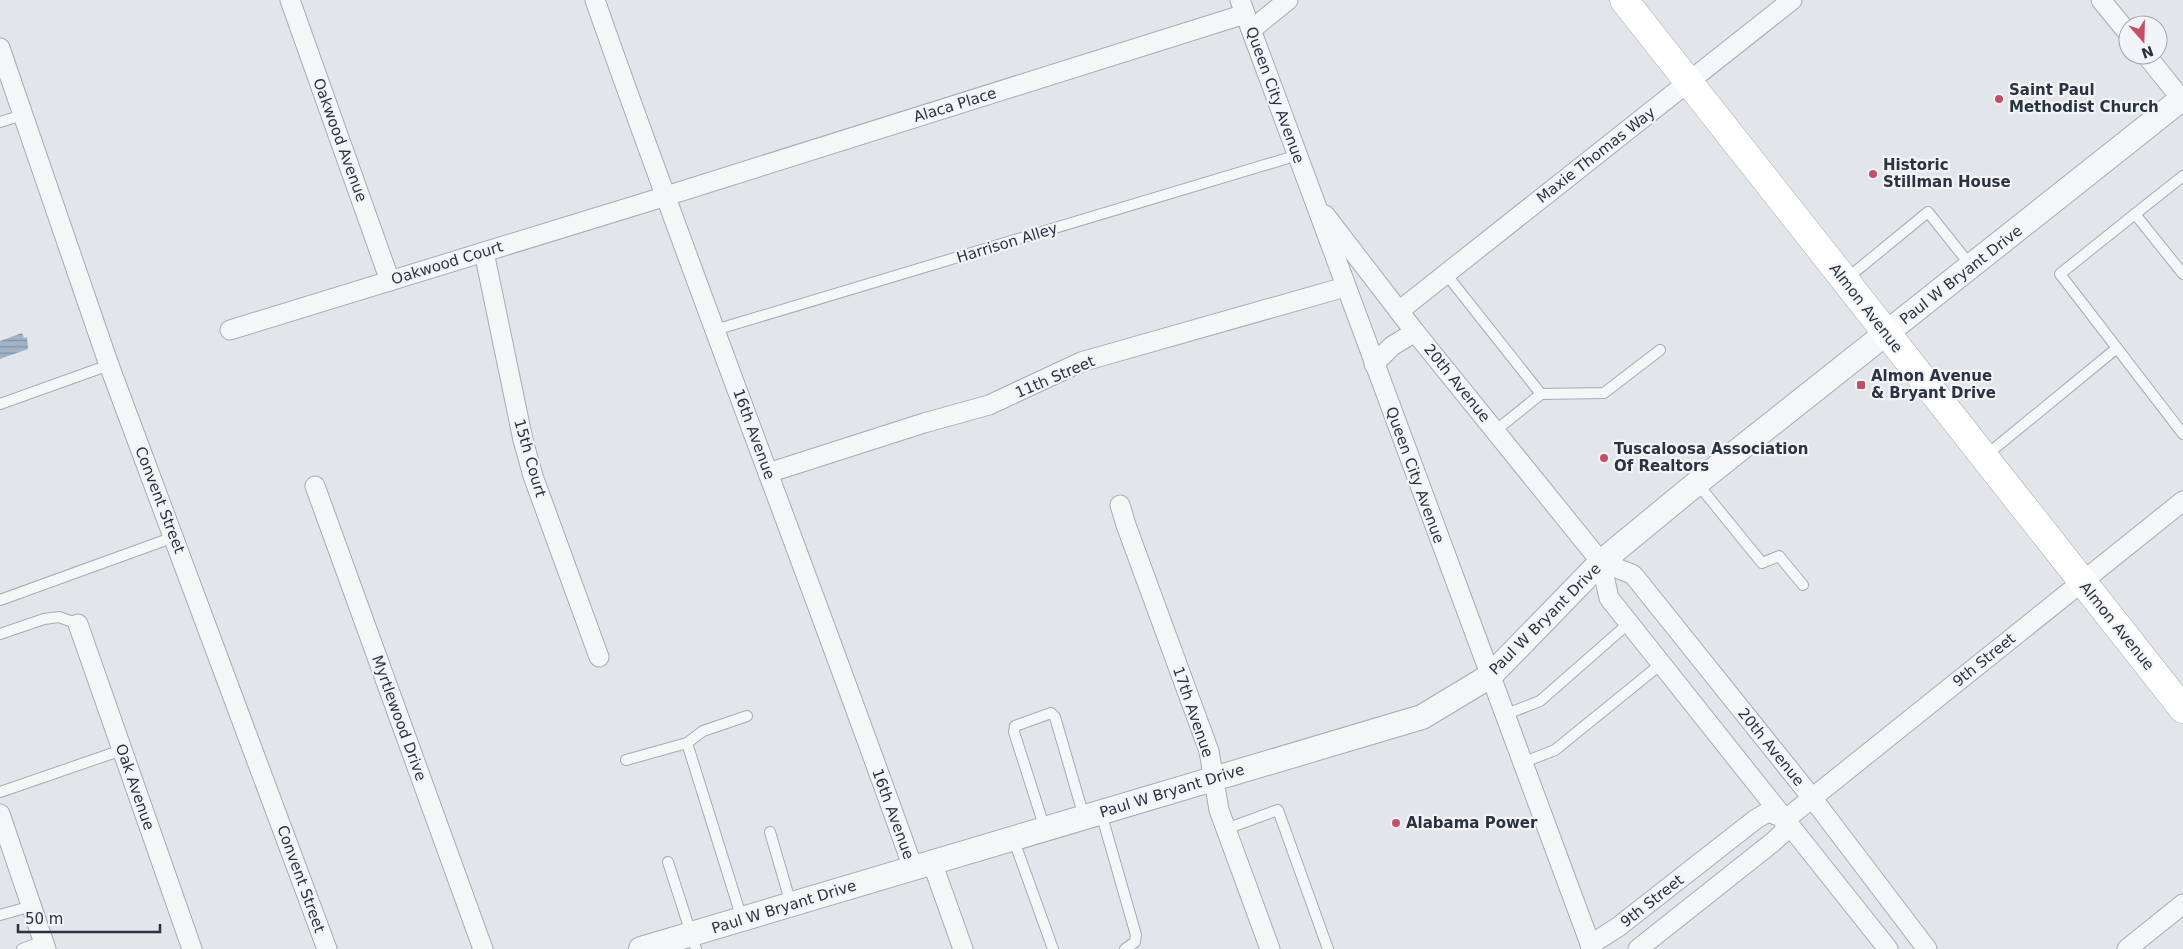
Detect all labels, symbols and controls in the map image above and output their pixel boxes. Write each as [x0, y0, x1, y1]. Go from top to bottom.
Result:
north arrow [2118, 15, 2168, 65]
street label: Queen City Avenue [1242, 24, 1308, 166]
text: N [2139, 43, 2156, 62]
street label: Oakwood Avenue [309, 76, 371, 204]
place label: Saint Paul Methodist Church [2009, 81, 2159, 116]
street label: Alaca Place [911, 84, 999, 126]
marker: Saint Paul Methodist Church [1993, 93, 2005, 105]
street label: Maxie Thomas Way [1533, 103, 1659, 207]
place label: Historic Stillman House [1883, 156, 2011, 191]
marker: Historic Stillman House [1867, 168, 1879, 180]
street label: Harrison Alley [954, 219, 1060, 267]
street label: Paul W Bryant Drive [1896, 222, 2026, 328]
street label: Oakwood Court [389, 237, 505, 289]
street label: Almon Avenue [1826, 260, 1906, 356]
street label: 20th Avenue [1420, 340, 1494, 426]
street label: 11th Street [1012, 352, 1098, 402]
place label: Almon Avenue & Bryant Drive [1871, 367, 1996, 402]
marker: Almon Avenue & Bryant Drive [1855, 379, 1867, 391]
street label: 16th Avenue [729, 386, 779, 482]
street label: Queen City Avenue [1382, 404, 1448, 546]
street label: 15th Court [510, 417, 550, 499]
place label: Tuscaloosa Association Of Realtors [1614, 440, 1808, 475]
street label: Convent Street [131, 444, 189, 556]
marker: Tuscaloosa Association Of Realtors [1598, 452, 1610, 464]
street label: Paul W Bryant Drive [1486, 560, 1604, 678]
street label: Almon Avenue [2076, 578, 2158, 674]
street label: 9th Street [1949, 629, 2019, 691]
street label: Myrtlewood Drive [368, 653, 430, 783]
street label: 17th Avenue [1169, 664, 1217, 760]
street label: 20th Avenue [1734, 704, 1808, 790]
street label: Oak Avenue [112, 741, 158, 833]
street label: Paul W Bryant Drive [1098, 760, 1246, 822]
street label: 16th Avenue [868, 766, 918, 862]
place label: Alabama Power [1406, 814, 1538, 832]
marker: Alabama Power [1390, 817, 1402, 829]
street label: Convent Street [273, 823, 329, 935]
street label: 9th Street [1617, 871, 1687, 931]
street label: Paul W Bryant Drive [710, 876, 858, 938]
scale bar [18, 902, 160, 934]
text: 50 m [25, 910, 63, 928]

